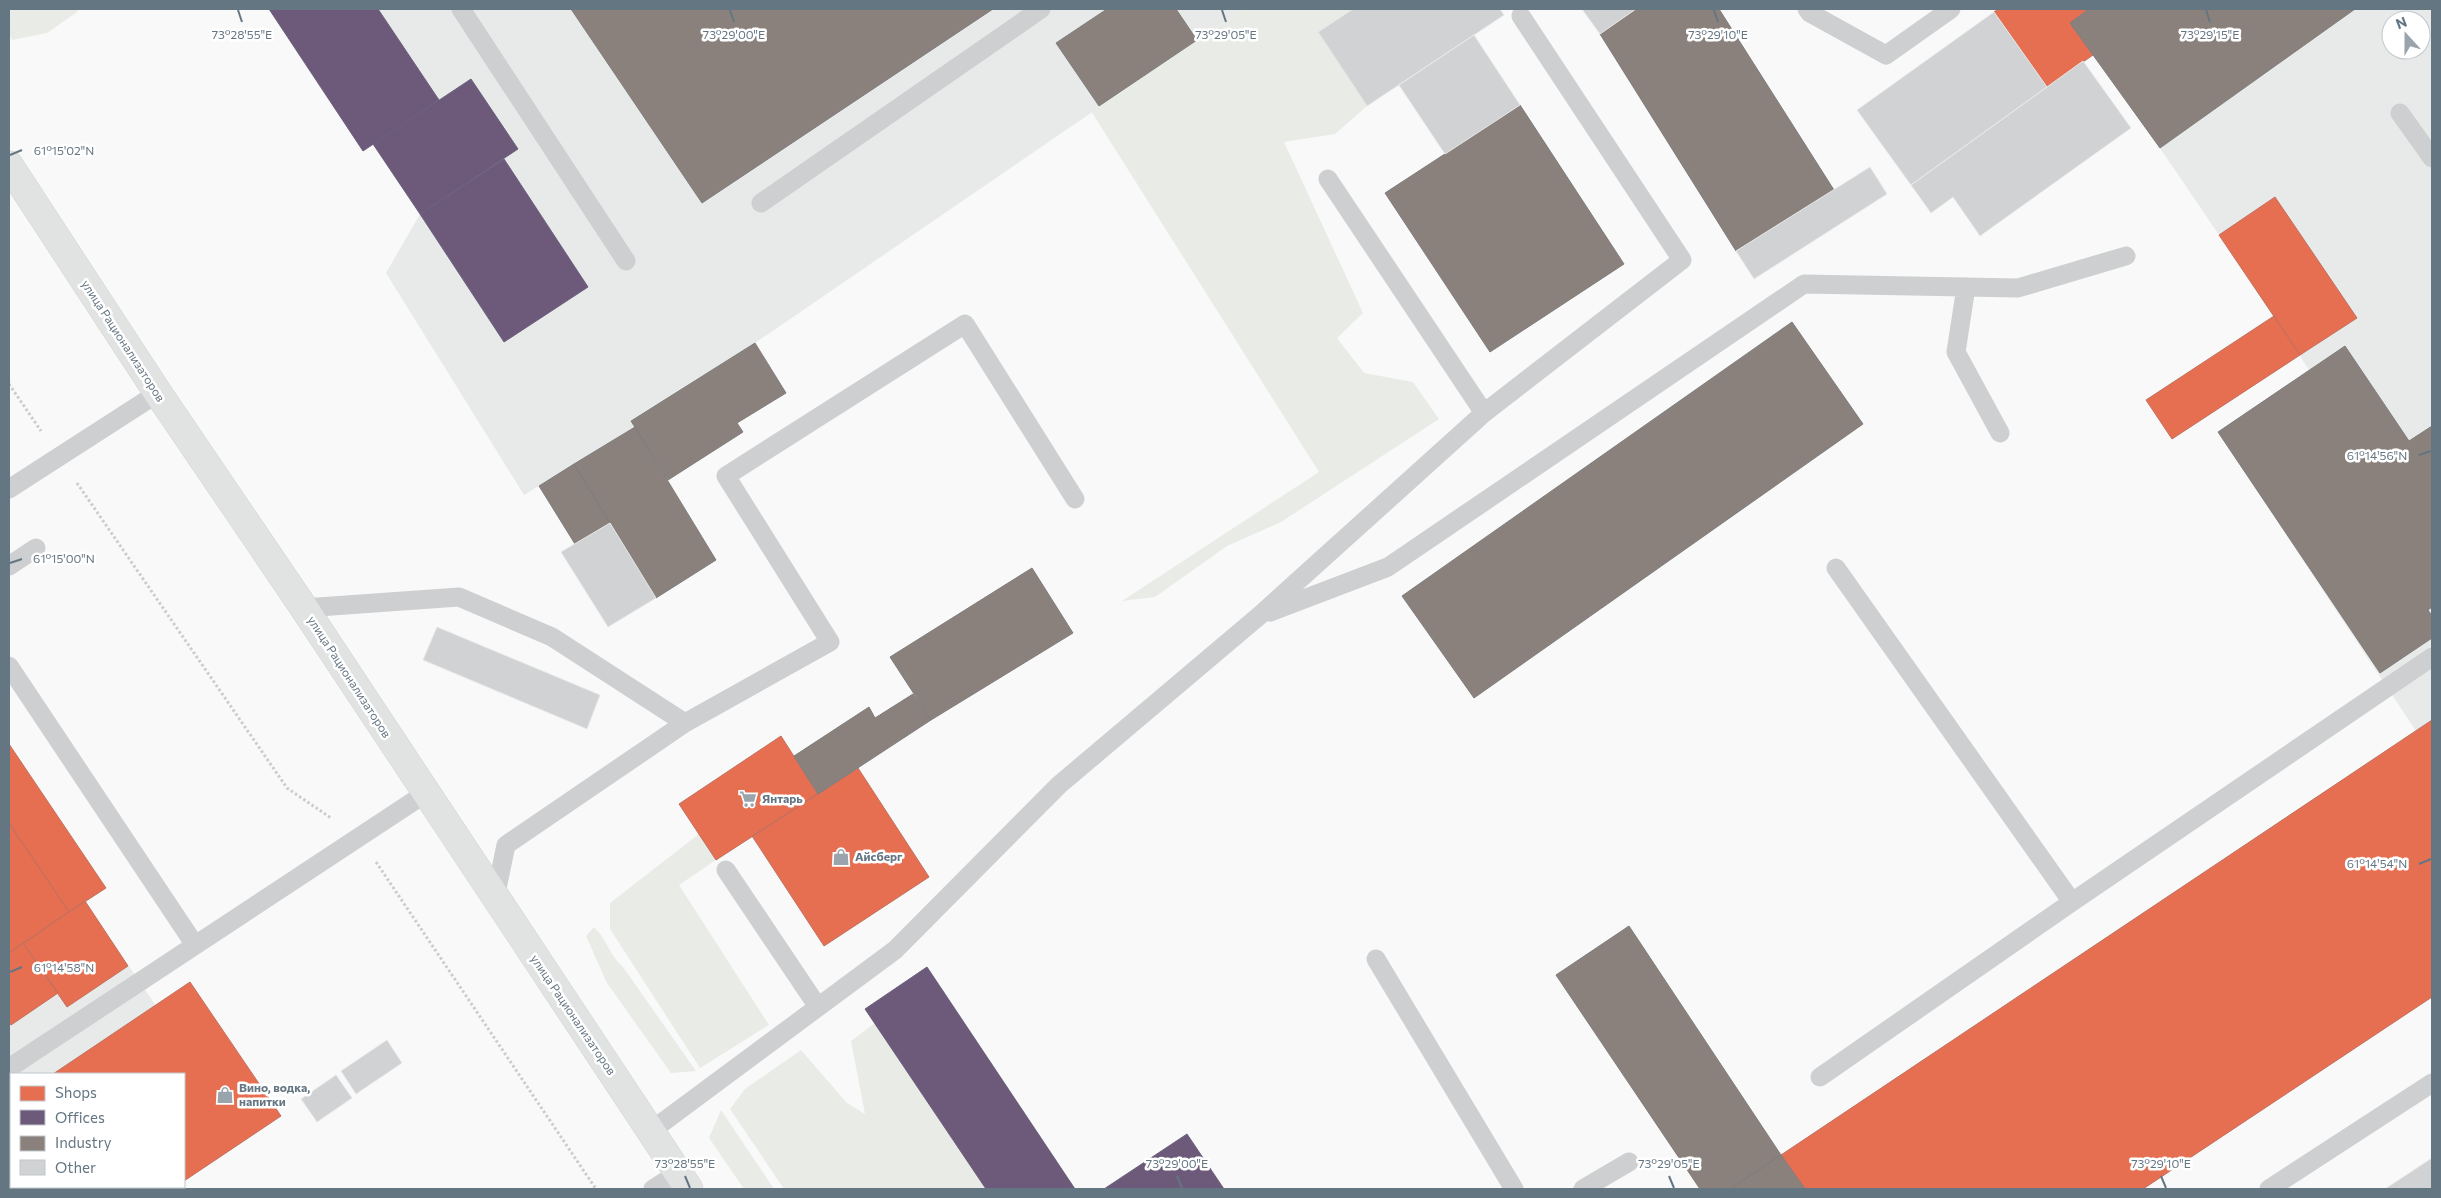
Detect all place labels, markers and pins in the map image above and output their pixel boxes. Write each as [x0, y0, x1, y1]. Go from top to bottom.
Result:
supermarket icon: Янтарь [738, 789, 758, 809]
place label: Янтарь [762, 791, 803, 805]
shop icon: Айсберг [831, 847, 851, 867]
place label: Айсберг [855, 849, 903, 863]
place label: Вино, водка, напитки [239, 1080, 310, 1108]
shop icon: Вино, водка, напитки [215, 1085, 235, 1105]

